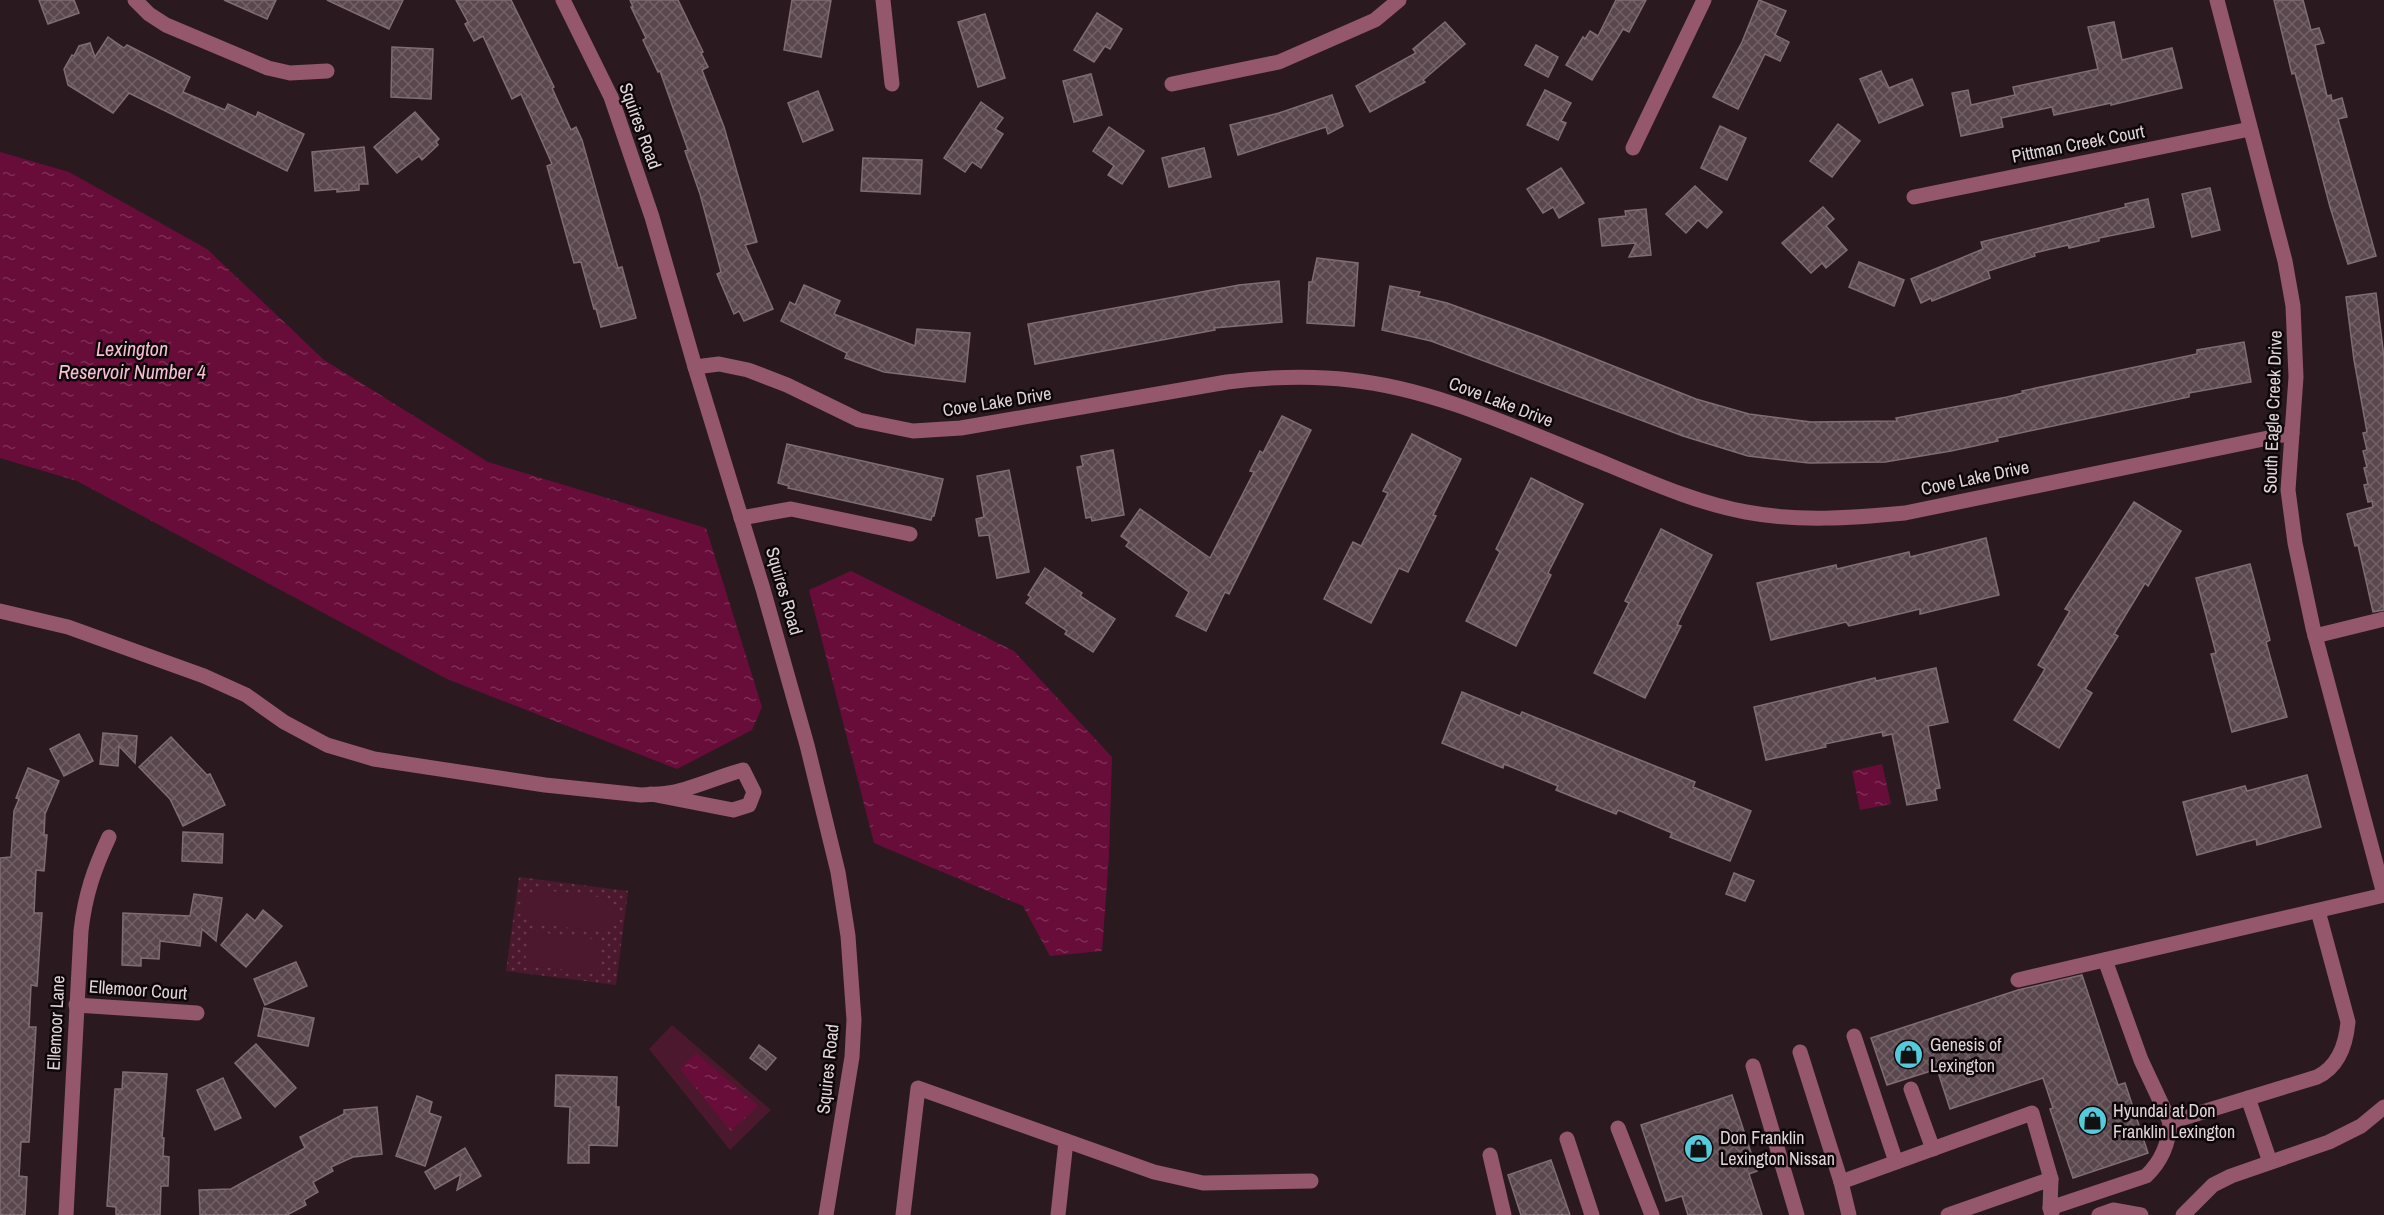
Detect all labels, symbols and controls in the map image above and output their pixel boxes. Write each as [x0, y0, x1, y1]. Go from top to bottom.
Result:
street label: Squires Road [613, 79, 668, 173]
street label: Pittman Creek Court [2009, 118, 2146, 169]
street label: South Eagle Creek Drive [2257, 330, 2288, 494]
water label: Lexington Reservoir Number 4 [58, 335, 206, 385]
street label: Cove Lake Drive [1445, 370, 1557, 433]
street label: Cove Lake Drive [941, 381, 1053, 422]
street label: Cove Lake Drive [1919, 454, 2031, 501]
street label: Squires Road [760, 544, 809, 638]
street label: Ellemoor Court [88, 974, 188, 1005]
street label: Ellemoor Lane [41, 975, 70, 1071]
street label: Squires Road [810, 1023, 845, 1115]
place label: Genesis of Lexington [1930, 1032, 2002, 1078]
shop icon: Genesis of Lexington [1893, 1039, 1925, 1071]
place label: Hyundai at Don Franklin Lexington [2113, 1098, 2235, 1144]
shop icon: Hyundai at Don Franklin Lexington [2076, 1105, 2108, 1137]
place label: Don Franklin Lexington Nissan [1720, 1125, 1835, 1171]
shop icon: Don Franklin Lexington Nissan [1683, 1132, 1715, 1164]

